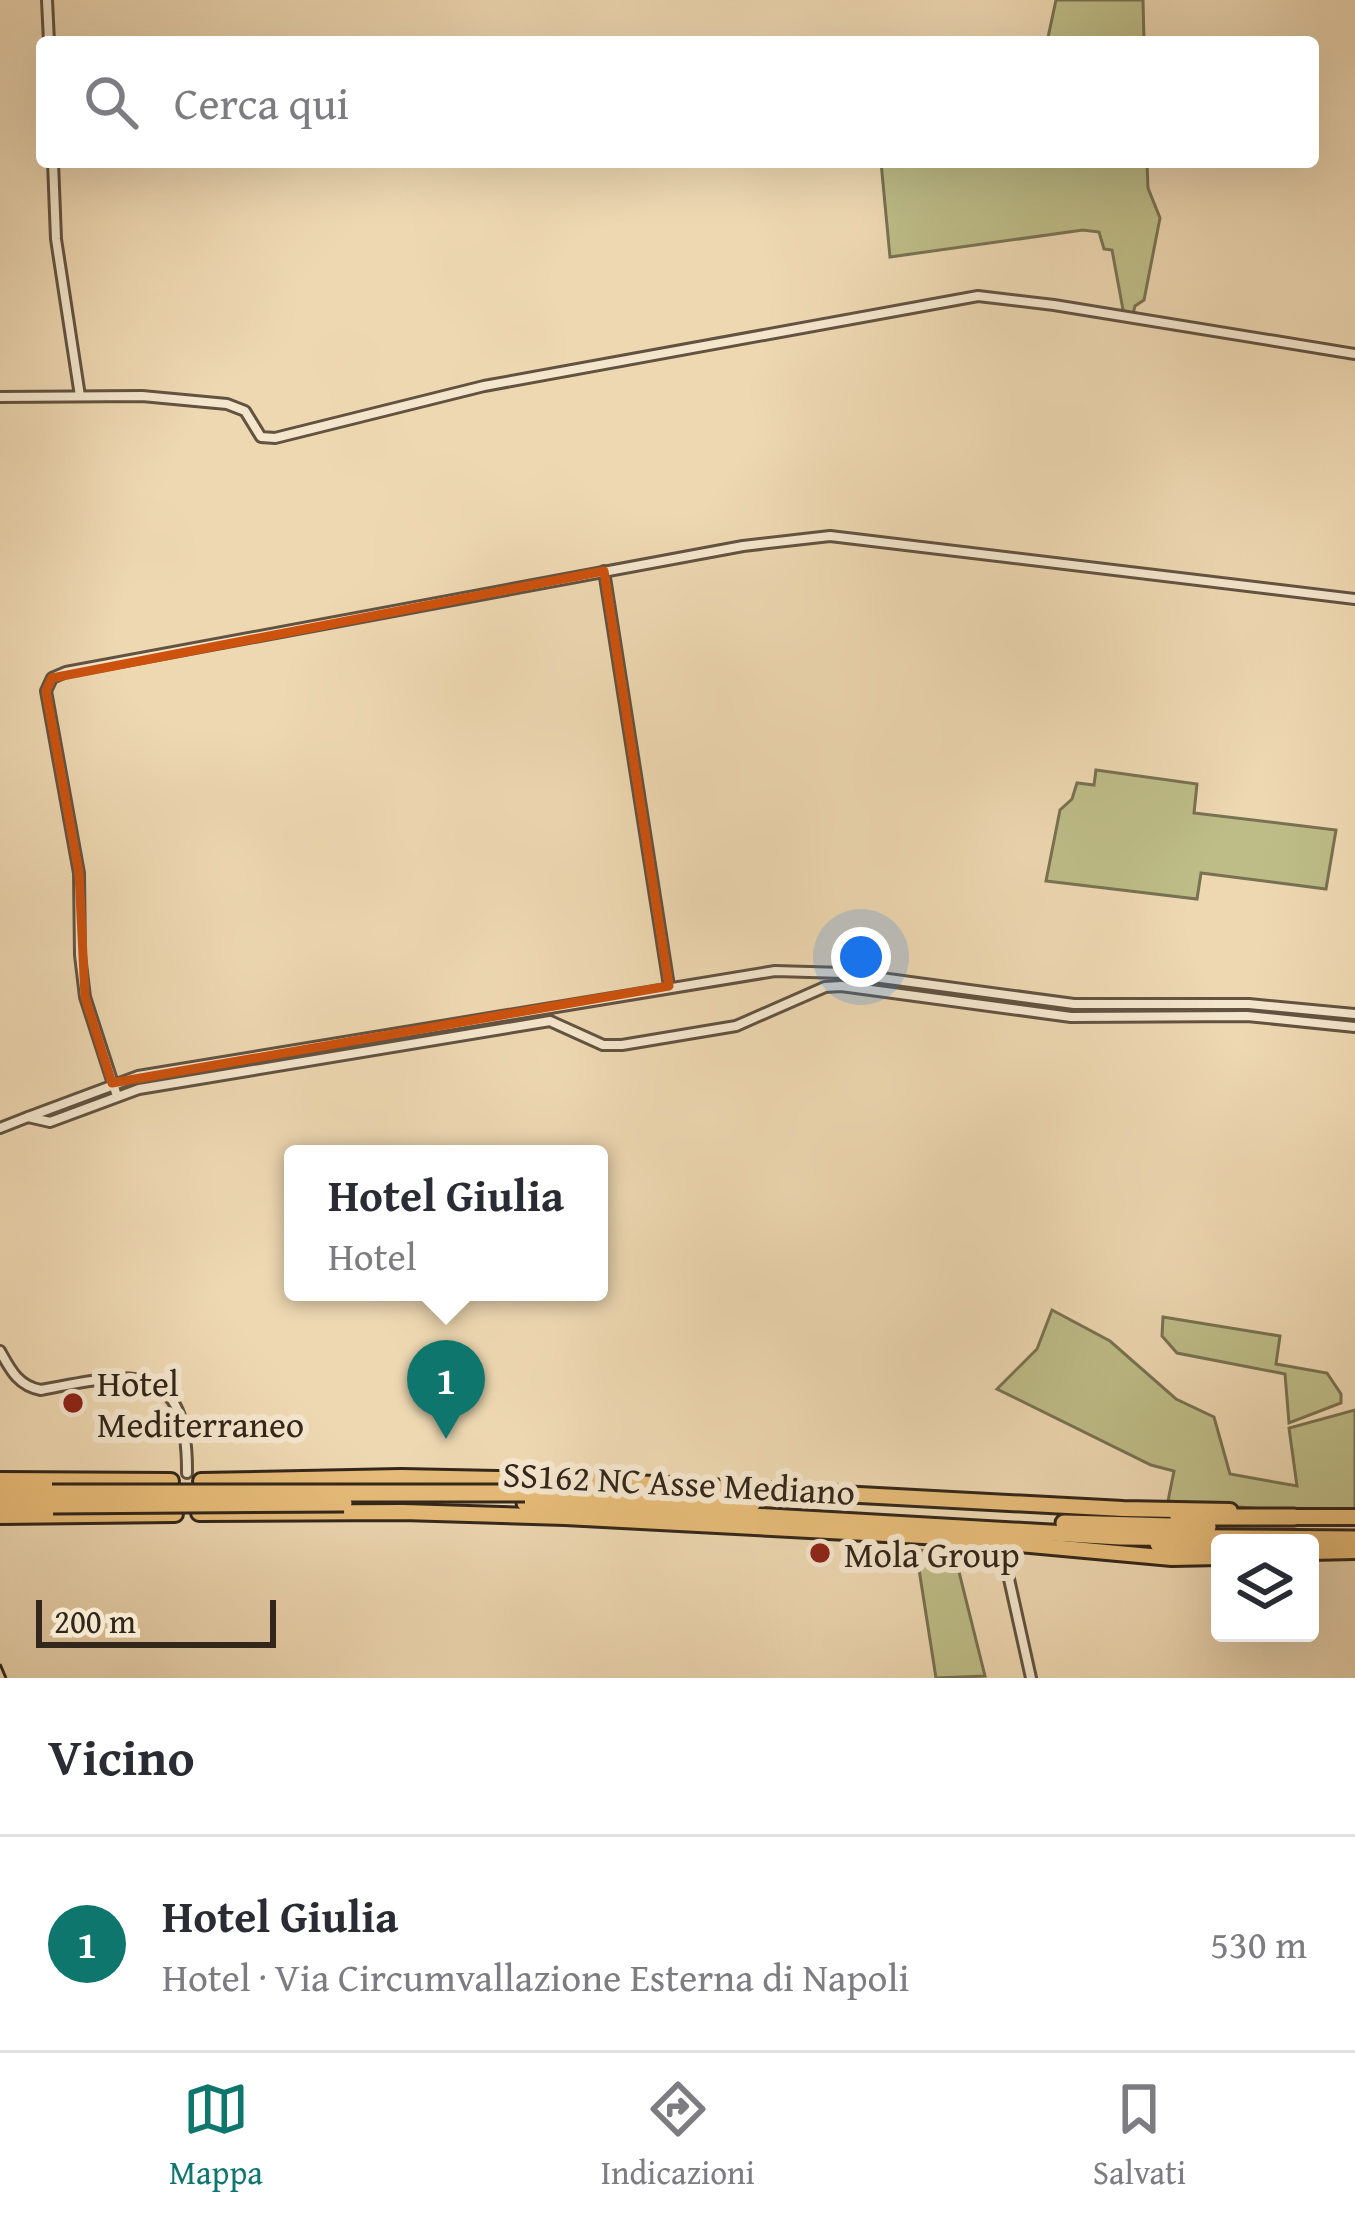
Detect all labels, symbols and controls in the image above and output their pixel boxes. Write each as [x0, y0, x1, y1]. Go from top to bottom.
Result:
search box [36, 36, 1319, 168]
icon: search [78, 69, 144, 135]
text: Cerca qui [174, 70, 349, 135]
your location [831, 927, 891, 987]
popup [284, 1145, 608, 1301]
text: Hotel Giulia [328, 1162, 564, 1227]
text: Hotel [328, 1227, 417, 1284]
pin: 1 [407, 1340, 485, 1439]
place label: Hotel Mediterraneo [97, 1356, 304, 1450]
marker: Hotel Mediterraneo [60, 1390, 86, 1416]
street label: SS162 NC Asse Mediano [502, 1446, 856, 1518]
place label: Mola Group [844, 1527, 1020, 1580]
map controls [1211, 1534, 1319, 1642]
button: layers [1211, 1534, 1319, 1642]
marker: Mola Group [807, 1540, 833, 1566]
scale bar [36, 1594, 276, 1647]
text: 200 m [54, 1597, 136, 1645]
text: Vicino [48, 1719, 195, 1794]
text: Hotel Giulia [162, 1883, 398, 1948]
text: 1 [77, 1915, 97, 1972]
text: 530 m [1210, 1915, 1307, 1972]
text: Hotel · Via Circumvallazione Esterna di Napoli [162, 1948, 909, 2005]
tab: Mappa [169, 2076, 263, 2196]
tab: Indicazioni [601, 2076, 755, 2196]
tab: Salvati [1093, 2076, 1186, 2196]

